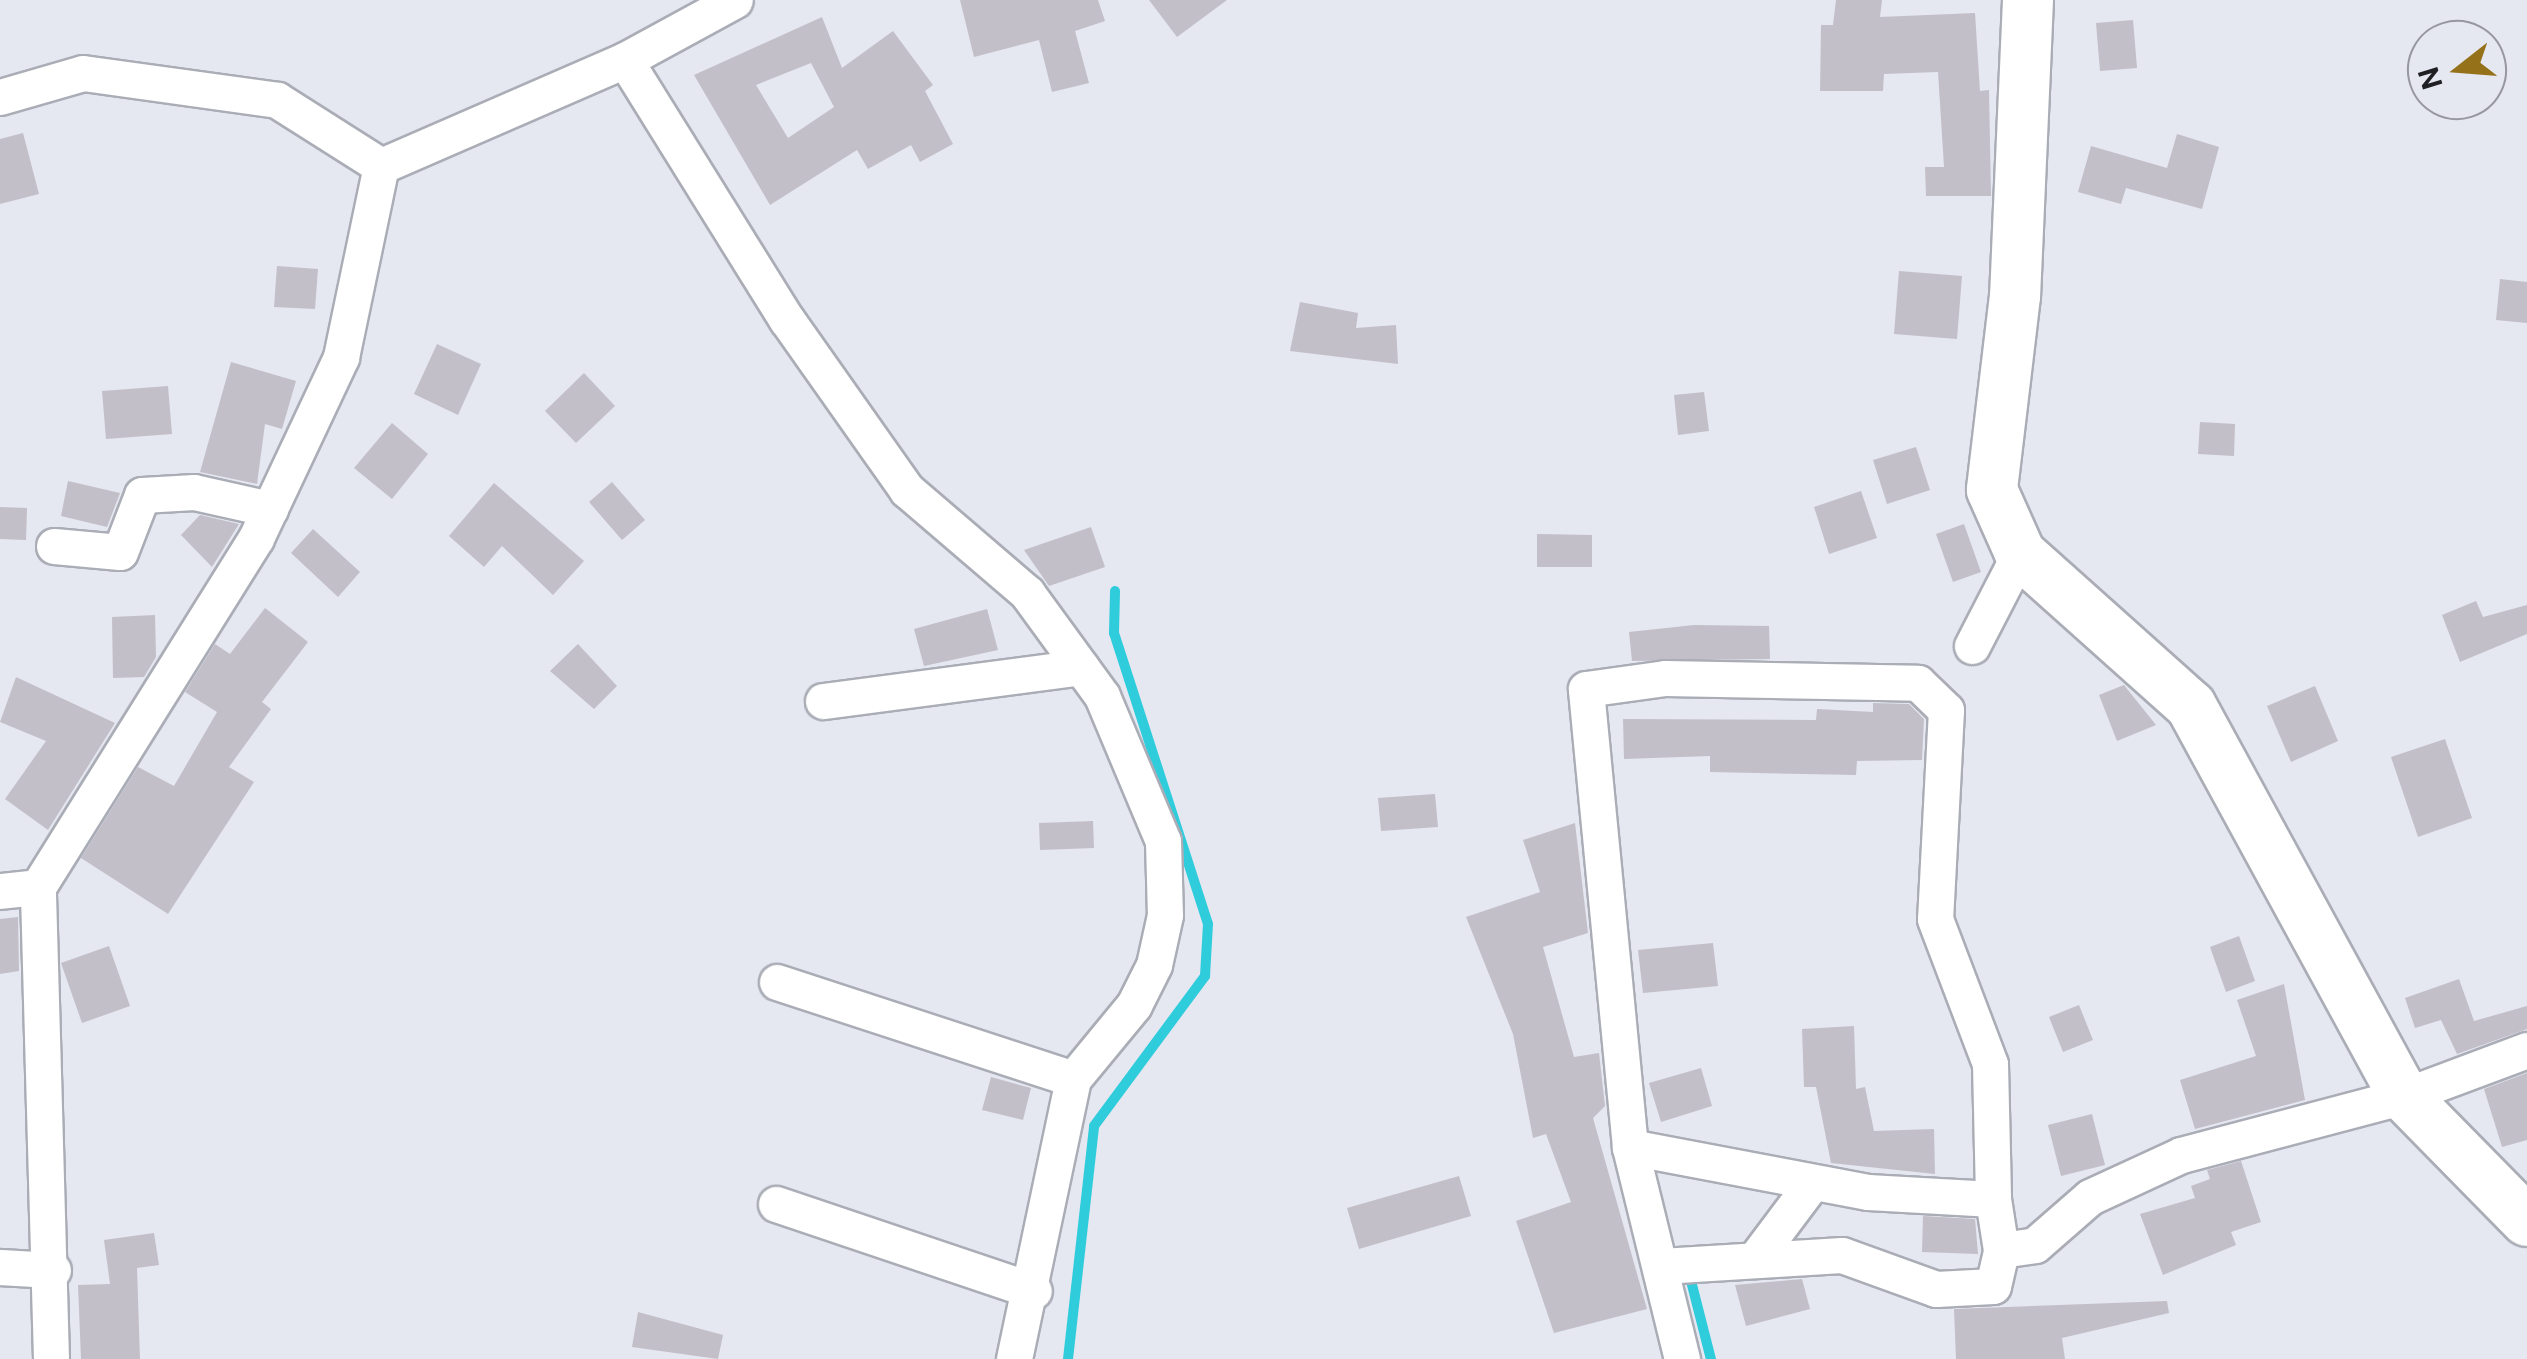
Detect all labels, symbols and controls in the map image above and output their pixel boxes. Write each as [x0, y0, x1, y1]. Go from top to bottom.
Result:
north arrow [2407, 20, 2507, 120]
text: N [2411, 63, 2449, 94]

